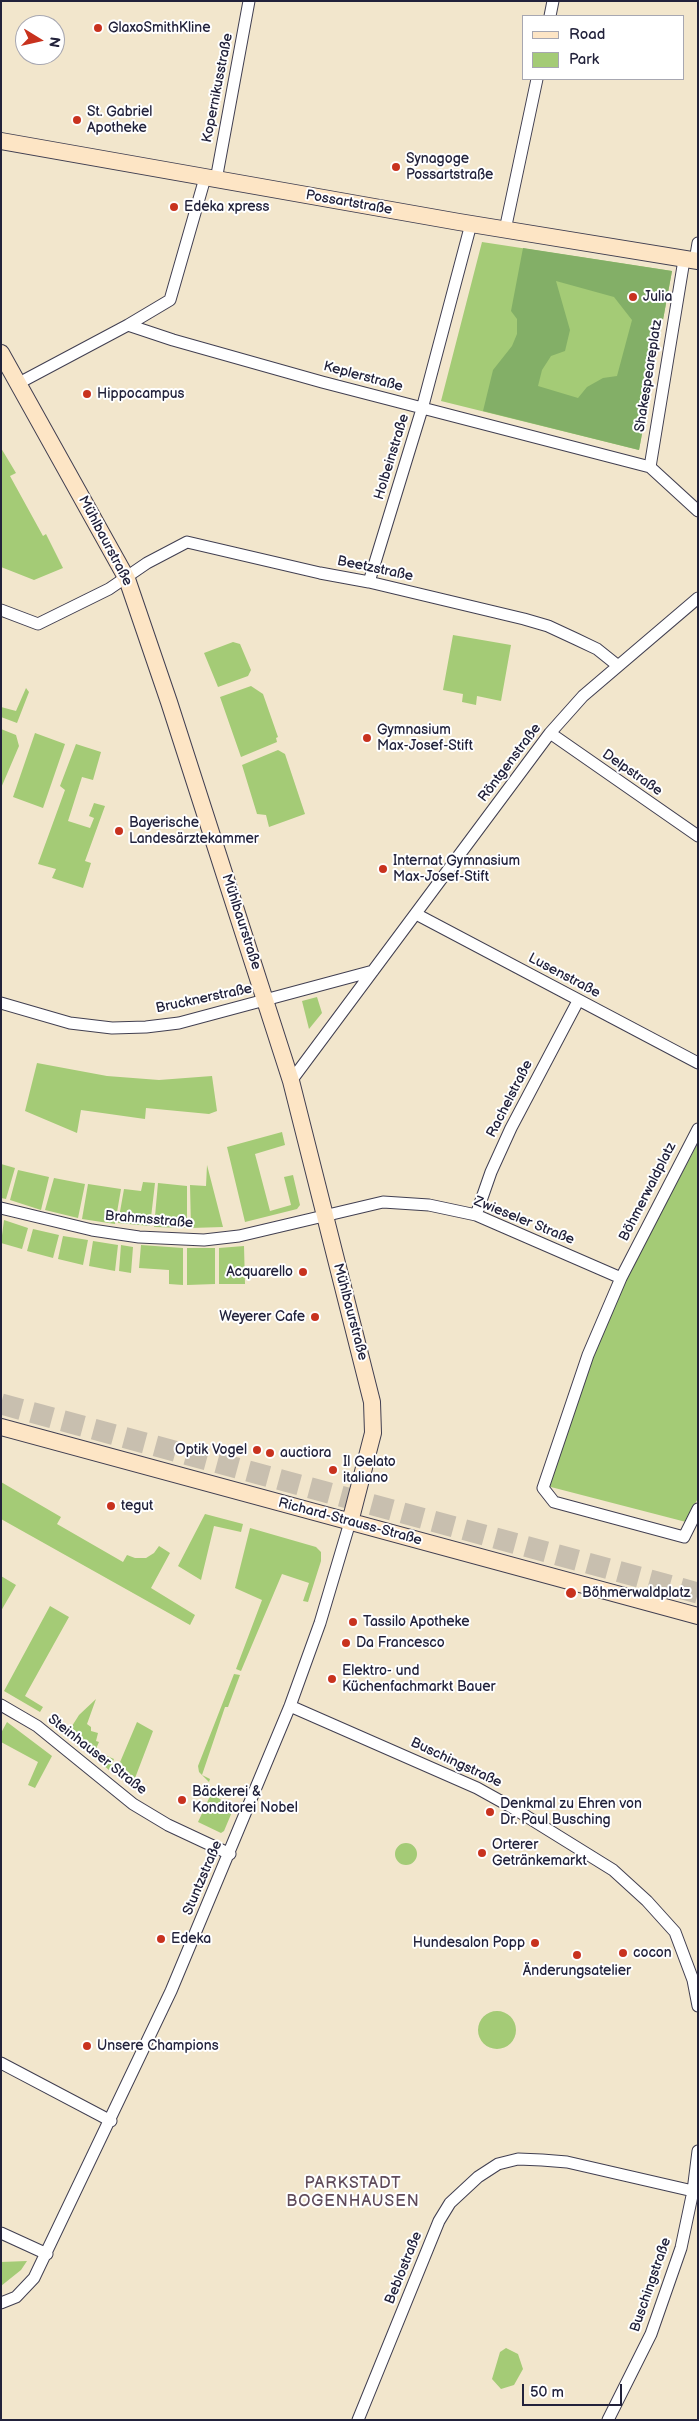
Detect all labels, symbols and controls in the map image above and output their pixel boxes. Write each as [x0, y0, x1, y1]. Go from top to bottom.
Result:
north arrow [15, 15, 65, 65]
legend [522, 15, 684, 80]
place label: GlaxoSmithKline [108, 20, 210, 36]
marker: GlaxoSmithKline [92, 22, 104, 34]
text: Road [569, 25, 605, 44]
street label: Kopernikusstraße [199, 32, 237, 144]
text: N [45, 36, 64, 49]
text: Park [569, 50, 599, 69]
place label: St. Gabriel Apotheke [87, 104, 152, 136]
marker: St. Gabriel Apotheke [71, 114, 83, 126]
place label: Synagoge Possartstraße [406, 151, 493, 184]
marker: Synagoge Possartstraße [390, 161, 402, 173]
street label: Possartstraße [305, 187, 393, 219]
place label: Edeka xpress [184, 199, 269, 215]
marker: Edeka xpress [168, 201, 180, 213]
place label: Julia [643, 289, 672, 305]
marker: Julia [627, 291, 639, 303]
street label: Shakespeareplatz [632, 319, 666, 433]
street label: Keplerstraße [321, 358, 405, 396]
place label: Hippocampus [97, 386, 184, 402]
marker: Hippocampus [81, 388, 93, 400]
street label: Holbeinstraße [371, 412, 413, 502]
street label: Mühlbaurstraße [74, 493, 136, 589]
street label: Beetzstraße [335, 553, 415, 585]
street label: Röntgenstraße [475, 720, 545, 806]
place label: Gymnasium Max-Josef-Stift [377, 722, 473, 754]
marker: Gymnasium Max-Josef-Stift [361, 732, 373, 744]
street label: Delpstraße [599, 746, 665, 800]
place label: Bayerische Landesärztekammer [129, 815, 259, 848]
marker: Bayerische Landesärztekammer [113, 825, 125, 837]
place label: Internat Gymnasium Max-Josef-Stift [393, 853, 520, 886]
marker: Internat Gymnasium Max-Josef-Stift [377, 863, 389, 875]
street label: Mühlbaurstraße [218, 872, 264, 972]
street label: Lusenstraße [525, 950, 603, 1002]
street label: Brucknerstraße [154, 981, 254, 1017]
street label: Rachelstraße [483, 1058, 537, 1140]
street label: Böhmerwaldplatz [616, 1140, 680, 1244]
street label: Zwieseler Straße [471, 1193, 577, 1249]
street label: Brahmsstraße [104, 1208, 194, 1232]
street label: Mühlbaurstraße [329, 1262, 371, 1362]
place label: Acquarello [226, 1264, 293, 1280]
marker: Acquarello [297, 1266, 309, 1278]
place label: Weyerer Cafe [219, 1309, 305, 1325]
marker: Weyerer Cafe [309, 1311, 321, 1323]
place label: Optik Vogel [175, 1442, 247, 1458]
marker: Optik Vogel [251, 1444, 263, 1456]
place label: auctiora [280, 1445, 331, 1461]
marker: auctiora [264, 1447, 276, 1459]
place label: Il Gelato italiano [343, 1454, 396, 1486]
marker: Il Gelato italiano [327, 1464, 339, 1476]
street label: Richard-Strauss-Straße [276, 1495, 424, 1549]
place label: tegut [121, 1498, 153, 1514]
marker: tegut [105, 1500, 117, 1512]
place label: Böhmerwaldplatz [582, 1585, 690, 1601]
marker: Böhmerwaldplatz [564, 1586, 578, 1600]
place label: Tassilo Apotheke [363, 1614, 469, 1630]
marker: Tassilo Apotheke [347, 1616, 359, 1628]
place label: Da Francesco [356, 1635, 445, 1651]
marker: Da Francesco [340, 1637, 352, 1649]
place label: Elektro- und Küchenfachmarkt Bauer [342, 1663, 496, 1695]
marker: Elektro- und Küchenfachmarkt Bauer [326, 1673, 338, 1685]
street label: Steinhauser Straße [44, 1711, 150, 1799]
street label: Buschingstraße [408, 1735, 504, 1791]
place label: Bäckerei & Konditorei Nobel [192, 1784, 298, 1816]
marker: Bäckerei & Konditorei Nobel [176, 1794, 188, 1806]
place label: Denkmal zu Ehren von Dr. Paul Busching [500, 1796, 642, 1828]
marker: Denkmal zu Ehren von Dr. Paul Busching [484, 1806, 496, 1818]
place label: Orterer Getränkemarkt [492, 1837, 587, 1870]
street label: Stuntzstraße [180, 1838, 226, 1918]
marker: Orterer Getränkemarkt [476, 1847, 488, 1859]
place label: Edeka [171, 1931, 211, 1947]
marker: Edeka [155, 1933, 167, 1945]
place label: Hundesalon Popp [413, 1935, 525, 1951]
marker: Hundesalon Popp [529, 1937, 541, 1949]
place label: cocon [633, 1945, 672, 1961]
marker: cocon [617, 1947, 629, 1959]
marker: Änderungsatelier [571, 1949, 583, 1961]
place label: Änderungsatelier [523, 1963, 631, 1979]
place label: Unsere Champions [97, 2038, 219, 2054]
marker: Unsere Champions [81, 2040, 93, 2052]
district label: PARKSTADT BOGENHAUSEN [285, 2174, 421, 2212]
street label: Beblostraße [382, 2229, 426, 2307]
street label: Buschingstraße [627, 2236, 675, 2334]
scale bar [524, 2374, 624, 2406]
text: 50 m [530, 2383, 564, 2402]

